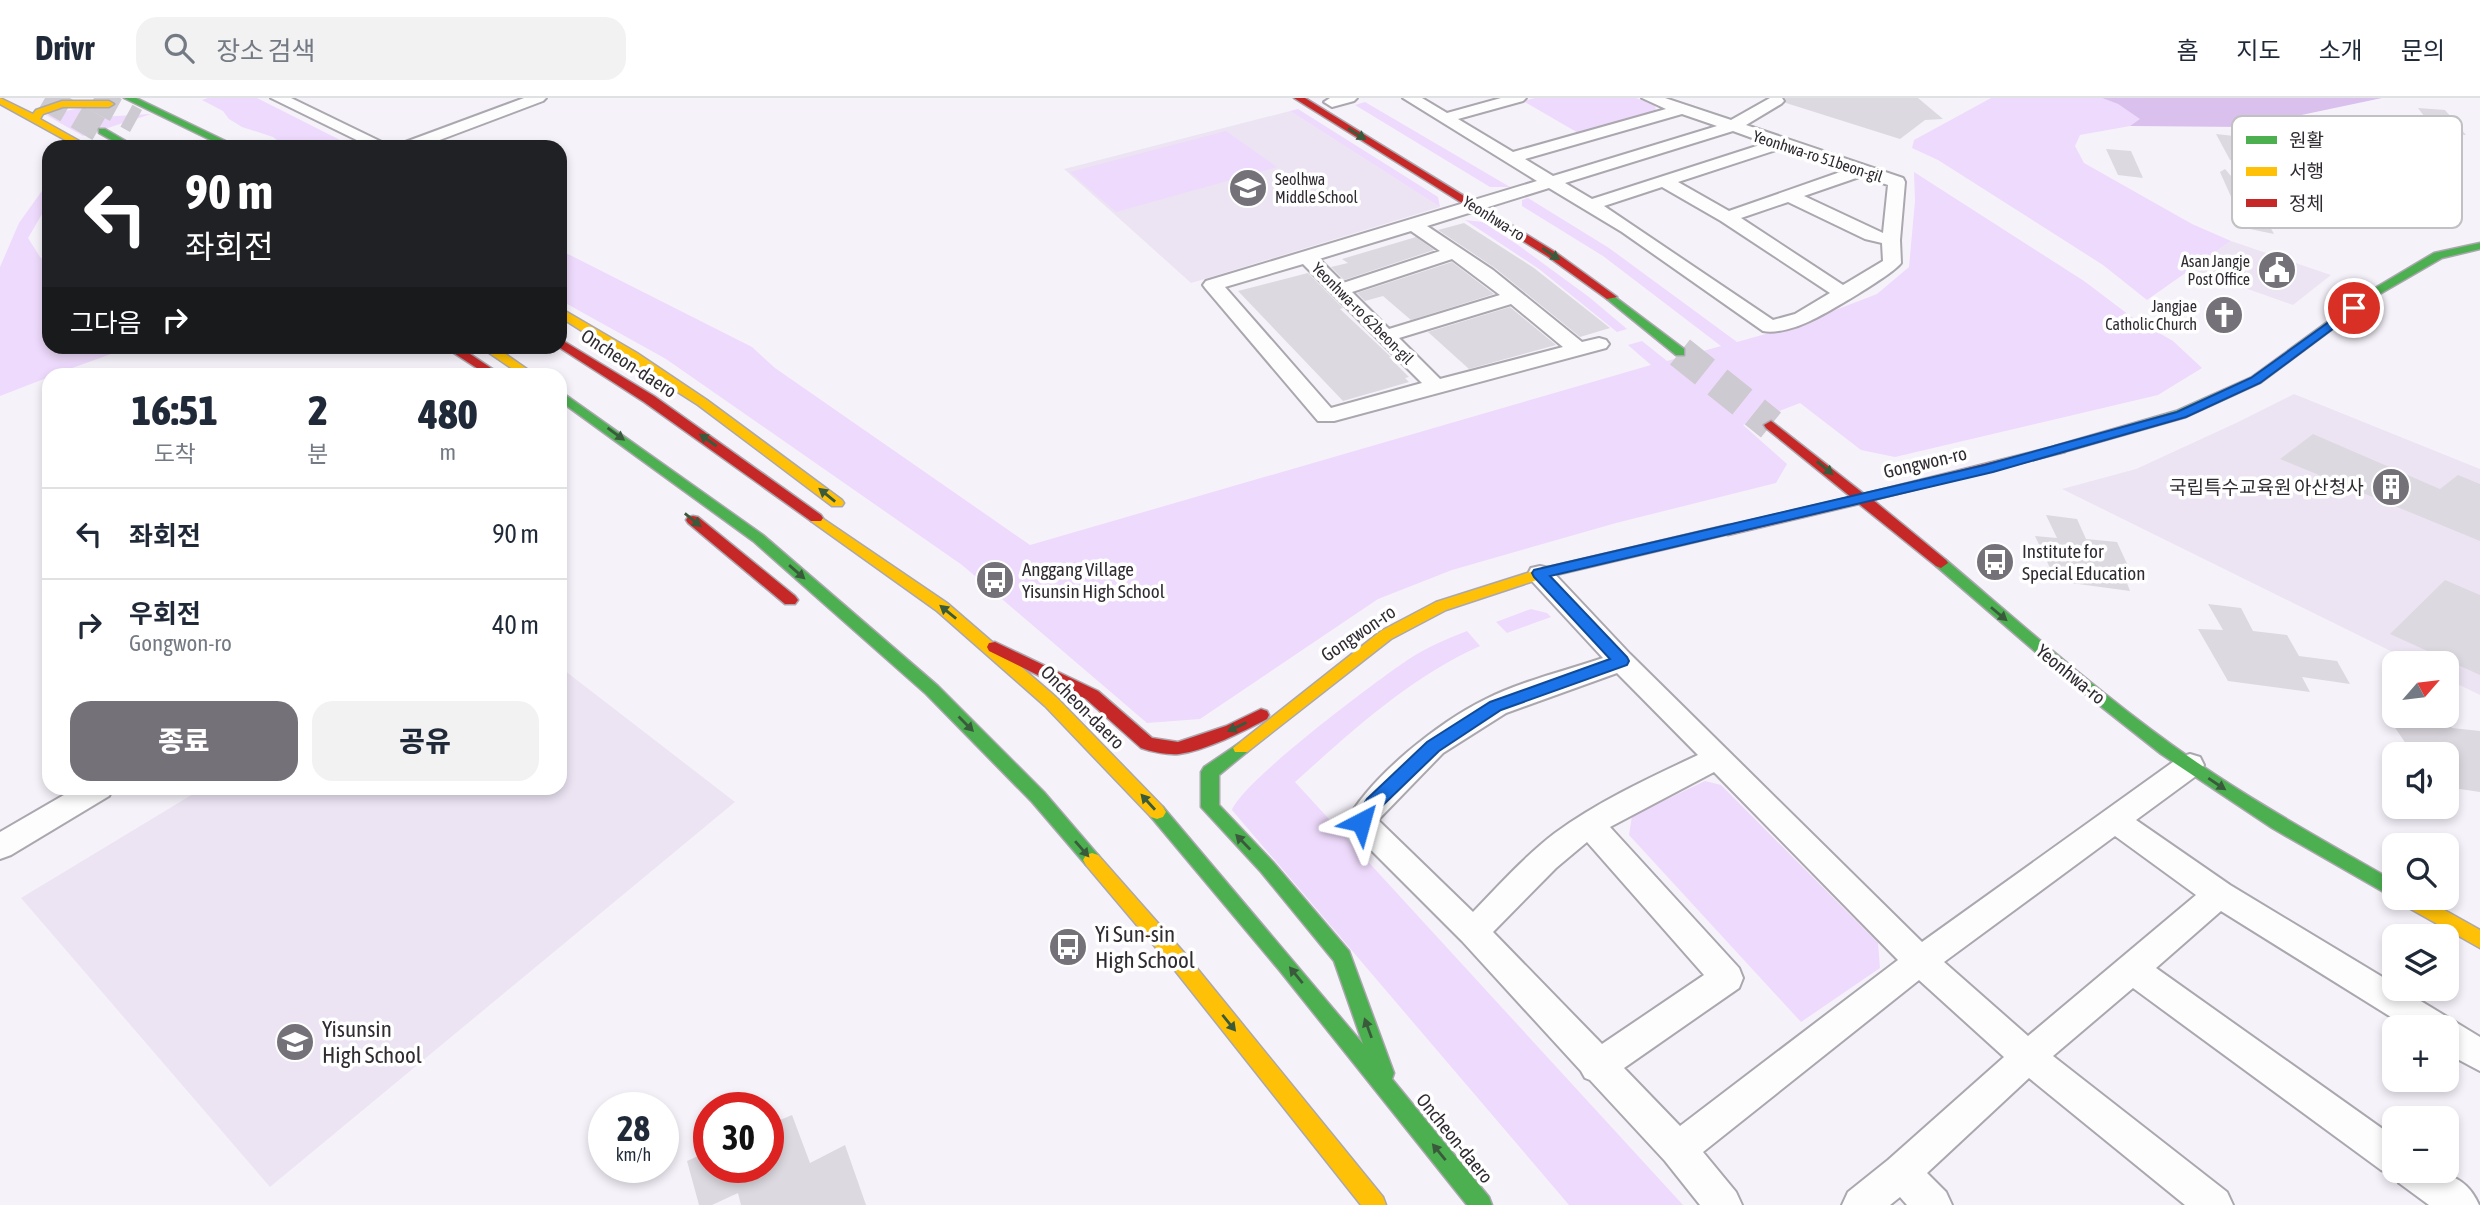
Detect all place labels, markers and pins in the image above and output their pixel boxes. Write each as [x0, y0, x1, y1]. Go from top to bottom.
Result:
school or university icon: Seolhwa Middle School [1227, 167, 1269, 209]
place label: Seolhwa Middle School [1275, 170, 1359, 206]
public building icon: Asan Jangje Post Office [2256, 249, 2298, 291]
place label: Asan Jangje Post Office [2181, 252, 2250, 288]
pin [2324, 278, 2384, 338]
church icon: Jangjae Catholic Church [2203, 294, 2245, 336]
place label: Jangjae Catholic Church [2105, 297, 2197, 333]
building icon: 국립특수교육원 아산청사 [2370, 466, 2412, 508]
place label: 국립특수교육원 아산청사 [2169, 476, 2364, 498]
place label: Institute for Special Education [2022, 540, 2146, 584]
bus stop icon: Institute for Special Education [1974, 541, 2016, 583]
place label: Anggang Village Yisunsin High School [1022, 558, 1165, 602]
bus stop icon: Anggang Village Yisunsin High School [974, 559, 1016, 601]
place label: Yi Sun-sin High School [1095, 921, 1195, 973]
bus stop icon: Yi Sun-sin High School [1047, 926, 1089, 968]
place label: Yisunsin High School [322, 1016, 422, 1068]
school or university icon: Yisunsin High School [274, 1021, 316, 1063]

